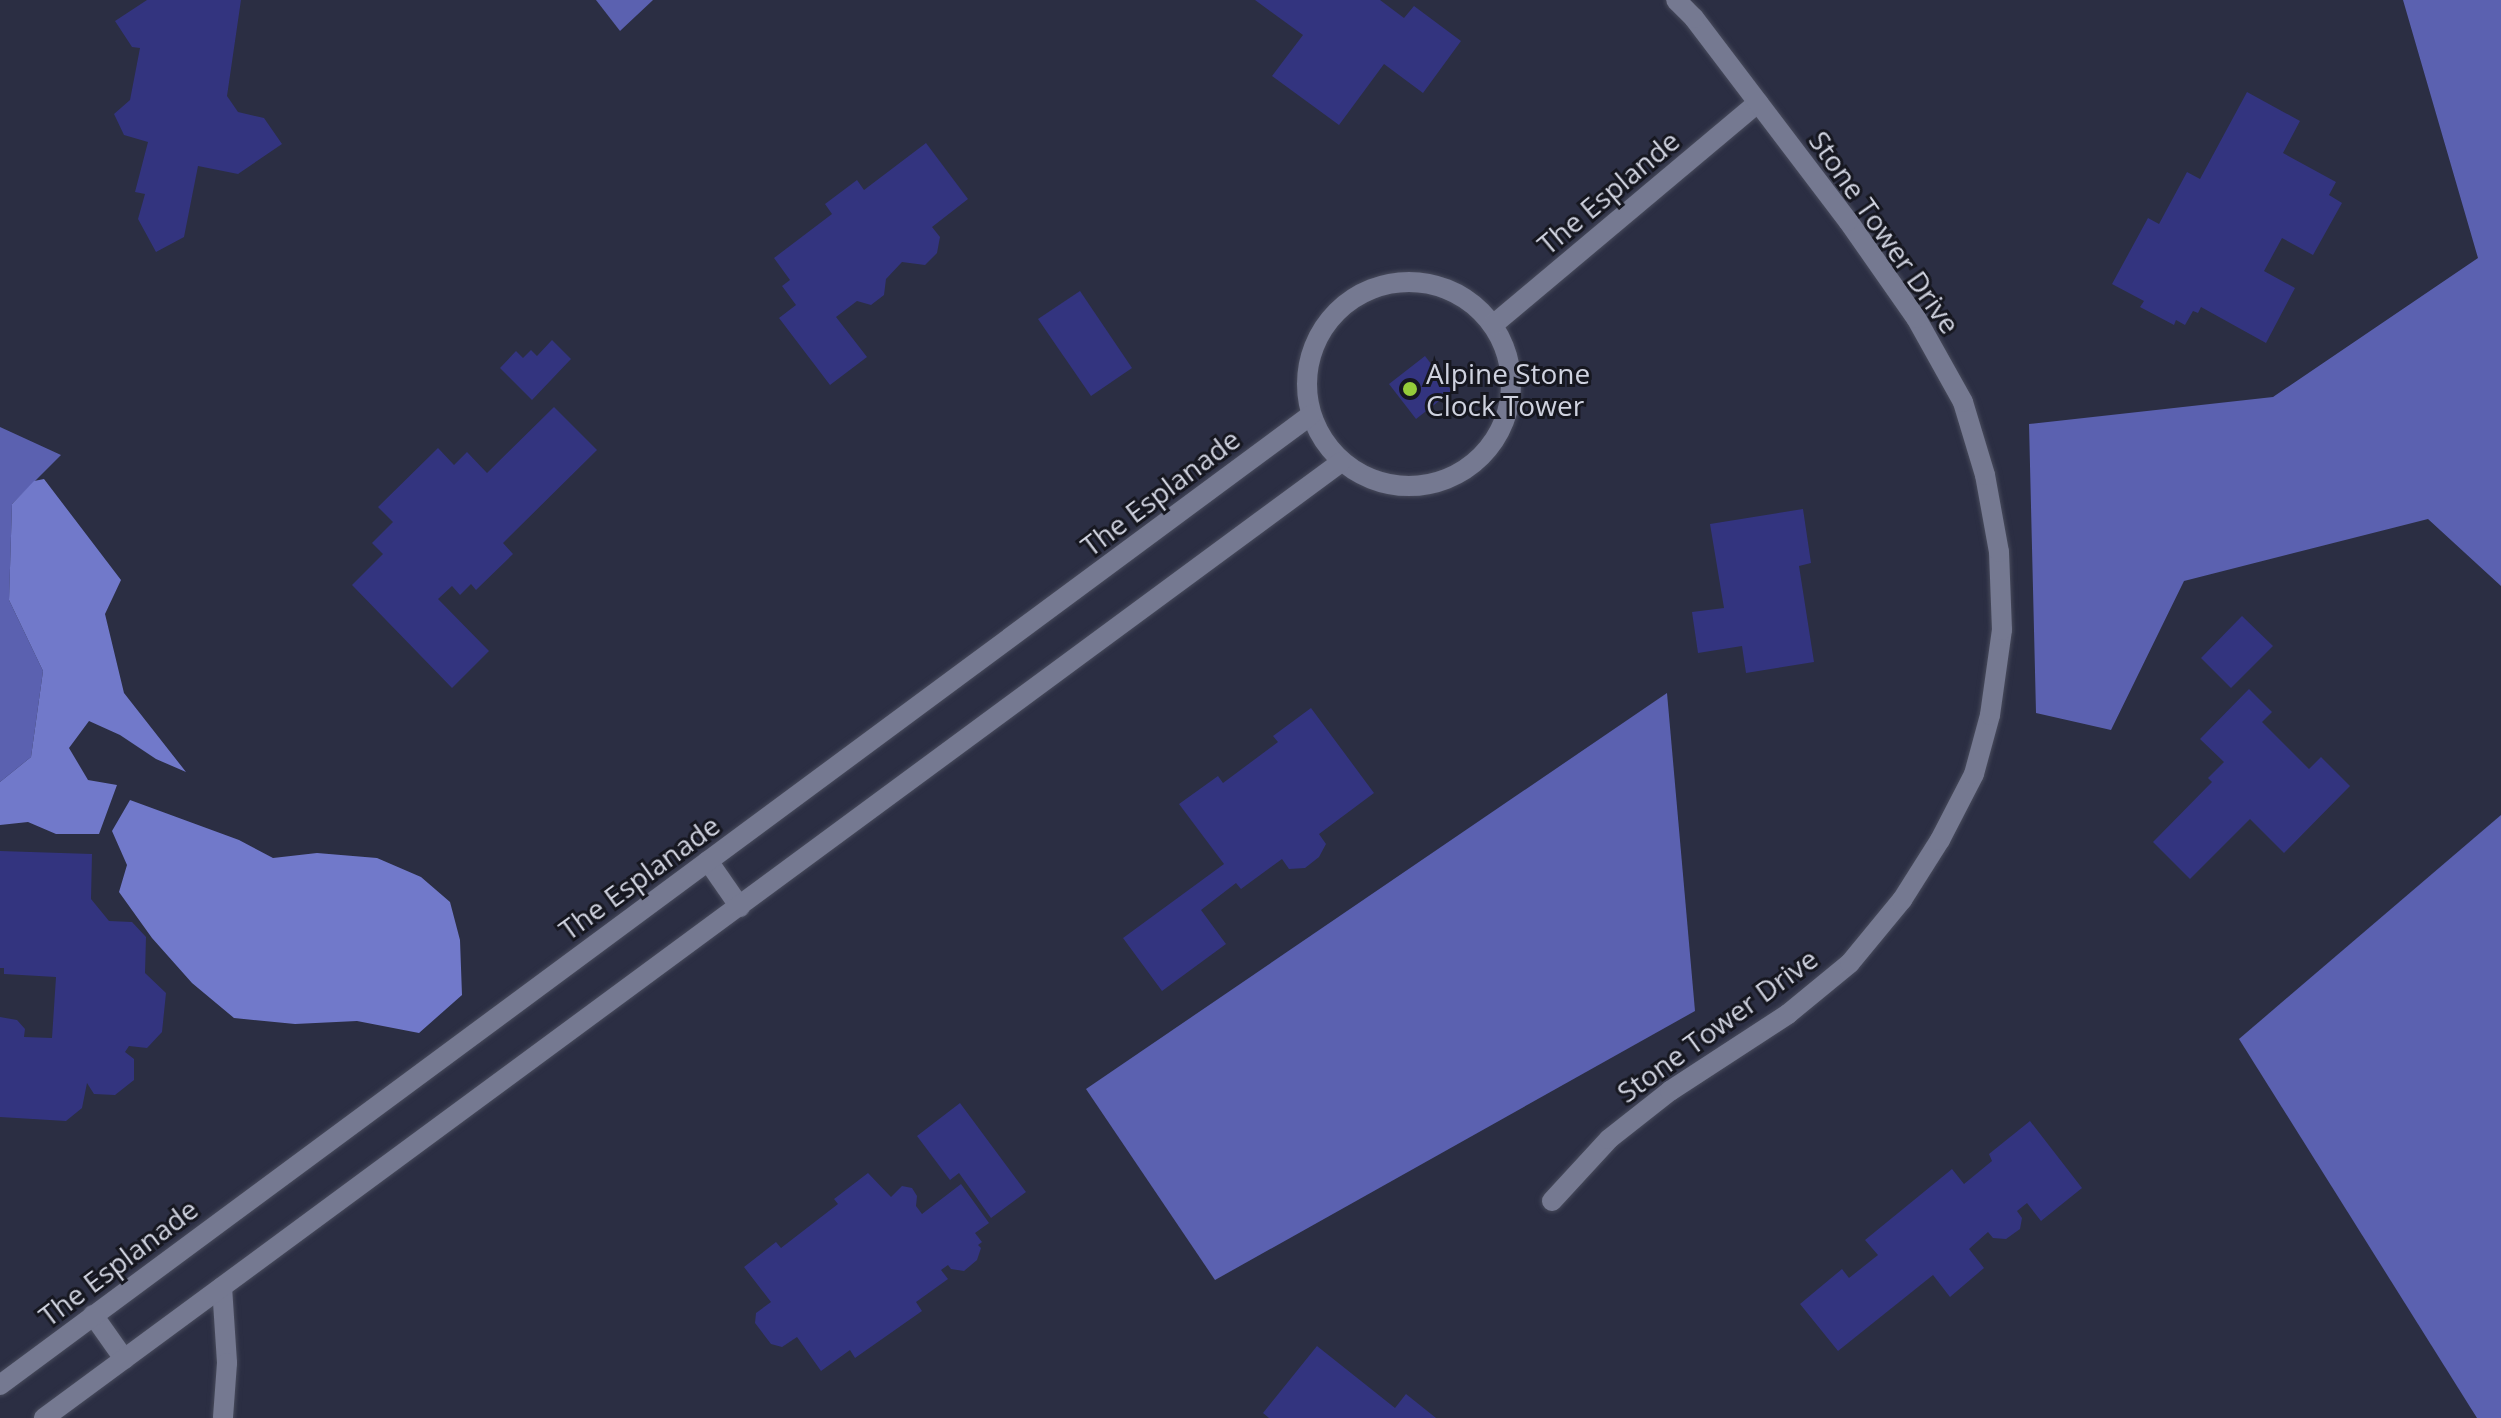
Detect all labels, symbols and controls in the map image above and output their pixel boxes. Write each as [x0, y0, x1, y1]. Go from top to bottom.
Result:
street label: The Esplande [1530, 123, 1686, 261]
street label: Stone Tower Drive [1803, 124, 1967, 340]
place label: Alpine Stone Clock Tower [1426, 356, 1590, 422]
marker: Alpine Stone Clock Tower [1401, 380, 1419, 398]
street label: The Esplanade [1074, 421, 1246, 563]
street label: The Esplanade [552, 808, 726, 946]
street label: Stone Tower Drive [1610, 941, 1824, 1109]
street label: The Esplanade [32, 1191, 204, 1333]

